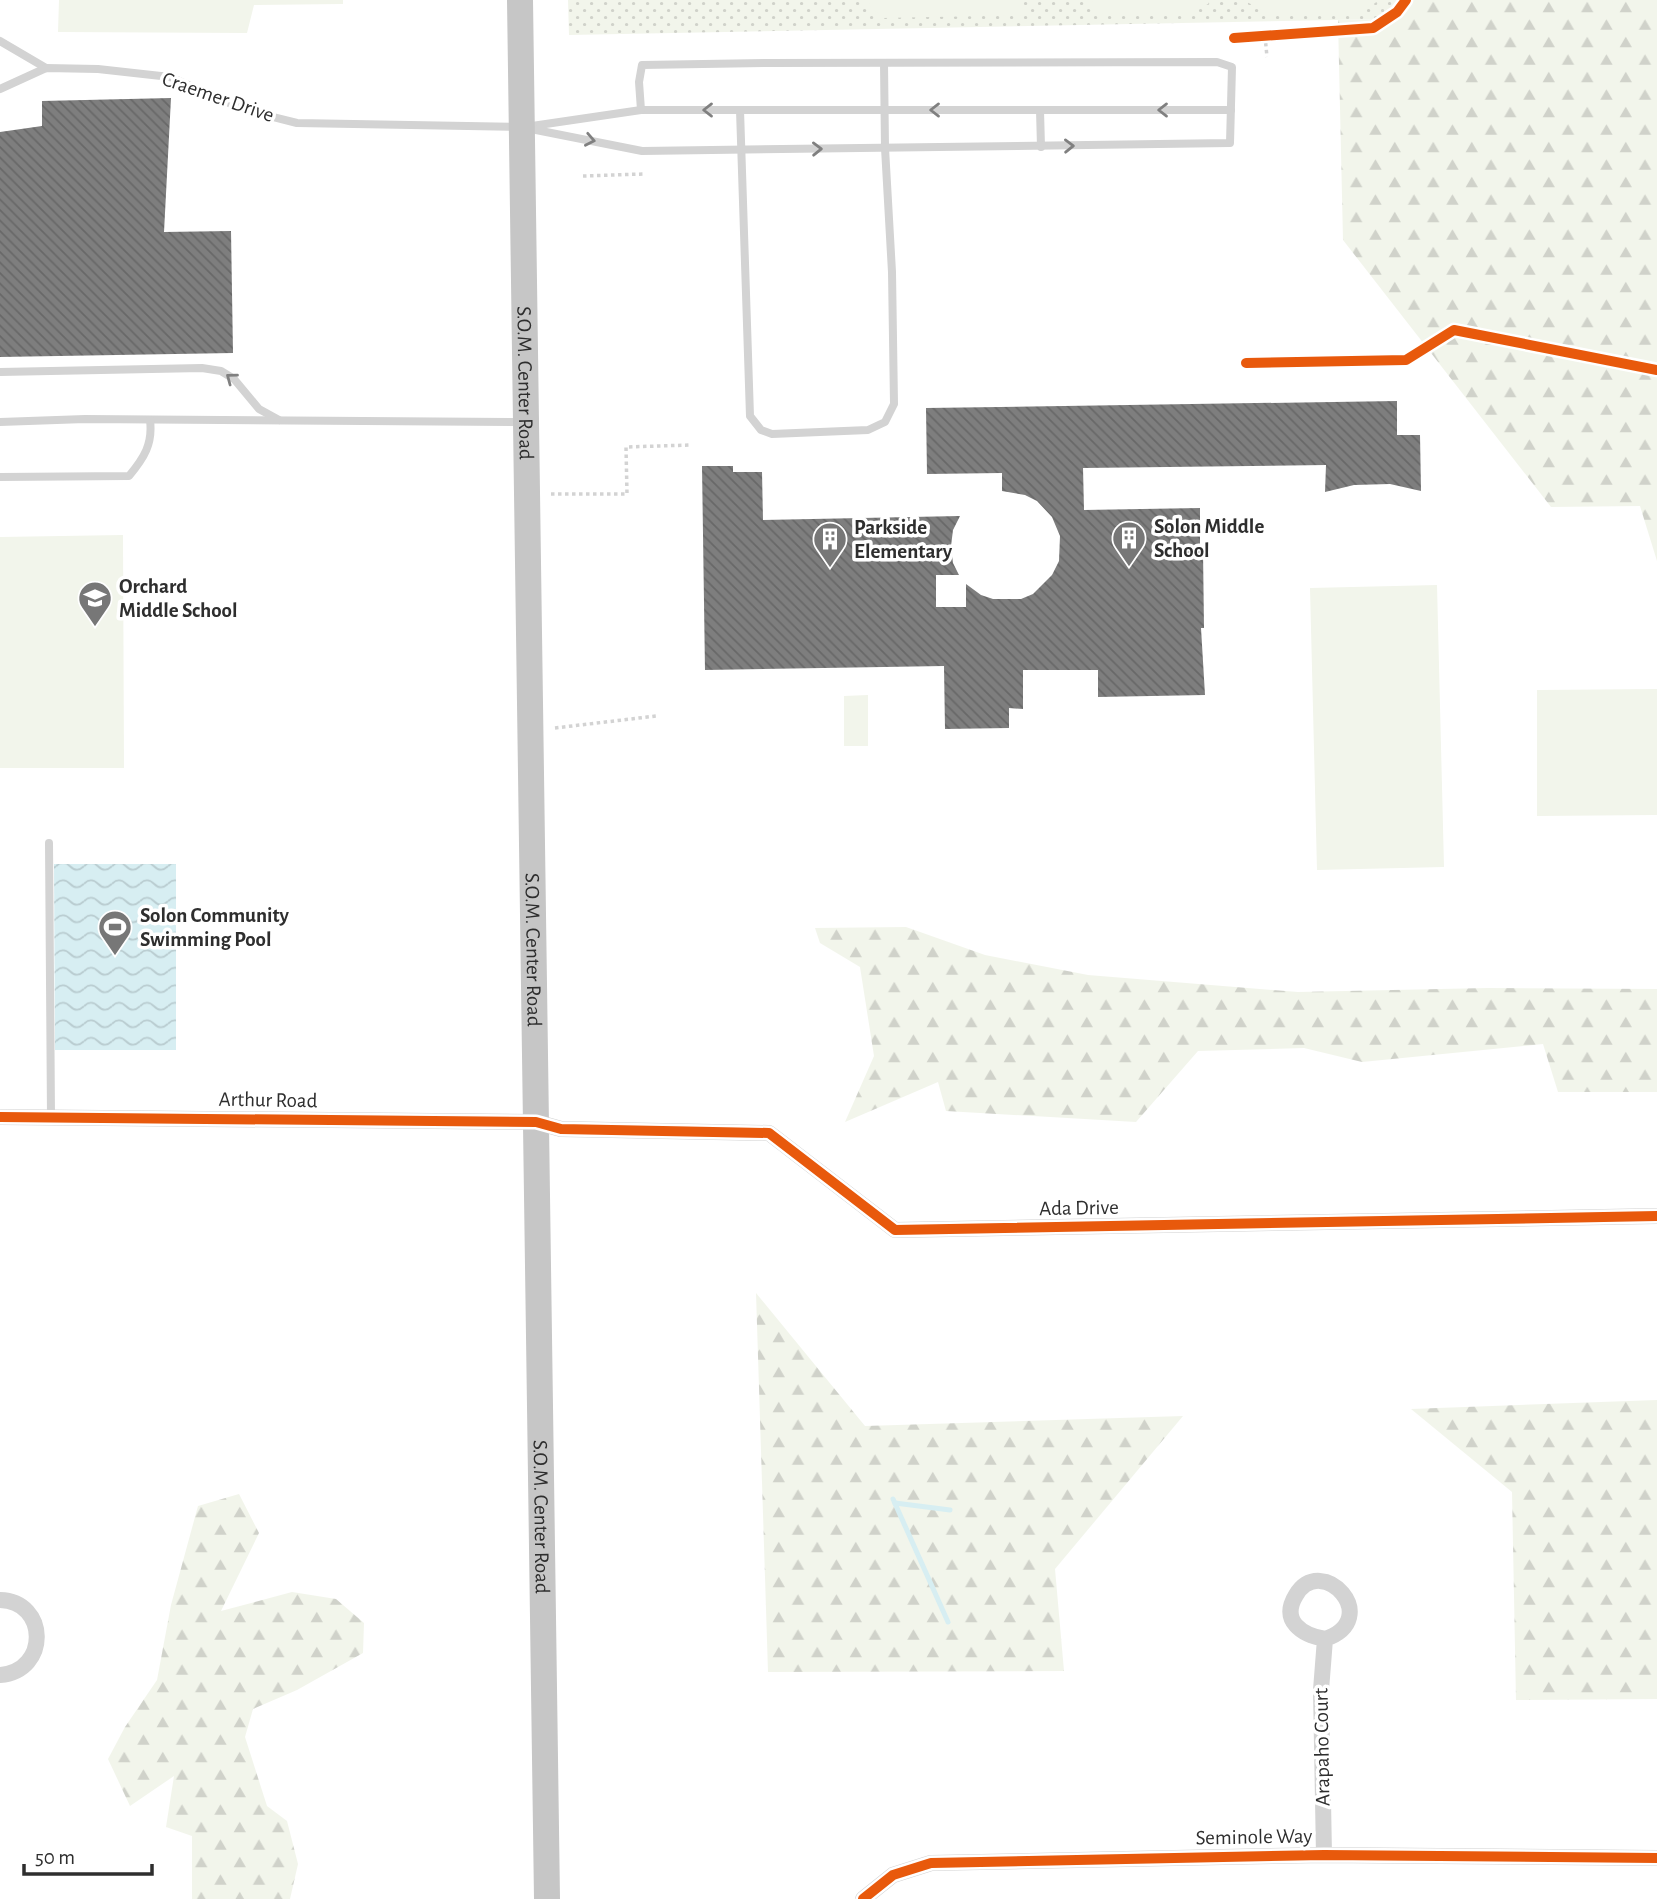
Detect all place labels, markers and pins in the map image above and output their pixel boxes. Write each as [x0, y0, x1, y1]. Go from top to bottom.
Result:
place label: Solon Middle School [1154, 516, 1264, 561]
place label: Parkside Elementary [854, 517, 953, 562]
building icon: Solon Middle School [1110, 519, 1148, 568]
building icon: Parkside Elementary [811, 520, 849, 569]
place label: Orchard Middle School [119, 576, 238, 621]
school or university icon: Orchard Middle School [76, 579, 114, 628]
place label: Solon Community Swimming Pool [140, 905, 290, 950]
sports icon: Solon Community Swimming Pool [96, 908, 134, 957]

